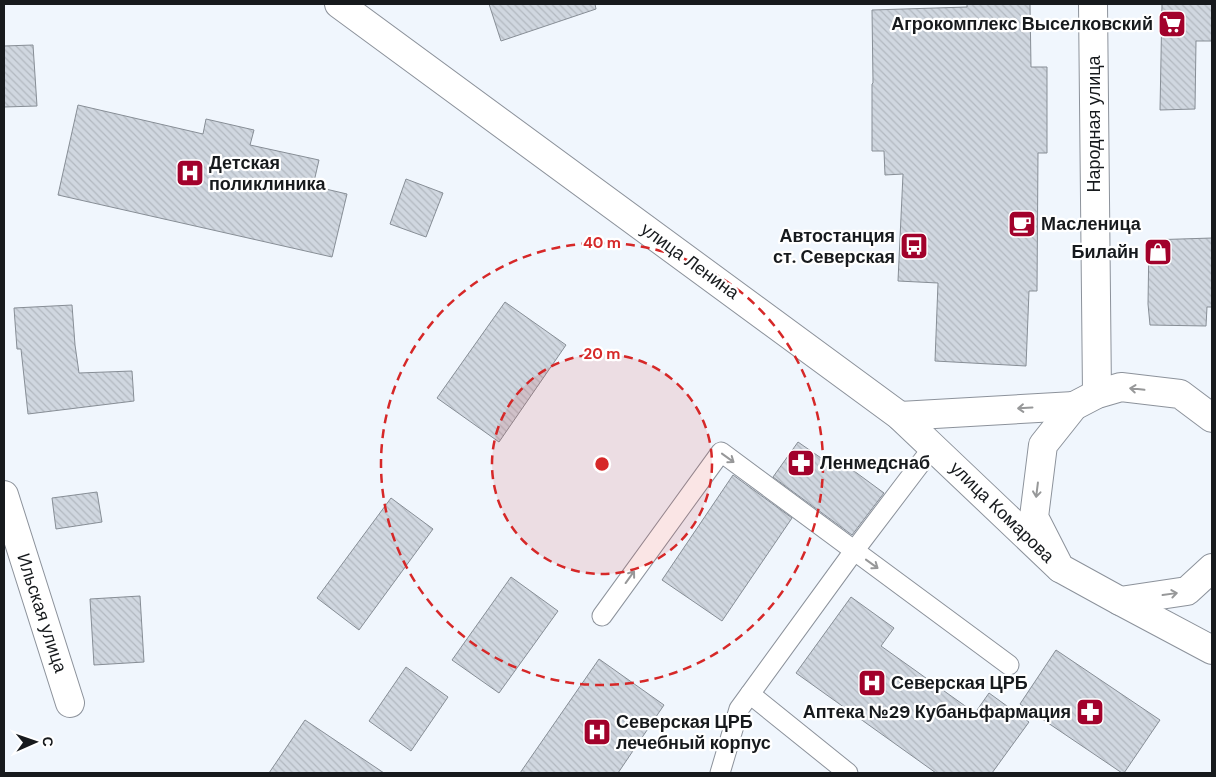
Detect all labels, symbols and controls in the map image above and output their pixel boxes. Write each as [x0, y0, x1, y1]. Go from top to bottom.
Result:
supermarket icon: Агрокомплекс Выселковский [1157, 9, 1187, 39]
place label: Агрокомплекс Выселковский [891, 12, 1153, 36]
street label: Народная улица [1082, 54, 1106, 193]
place label: Детская поликлиника [209, 151, 327, 196]
hospital icon: Детская поликлиника [175, 158, 205, 188]
cafe icon: Масленица [1007, 209, 1037, 239]
place label: Масленица [1041, 212, 1142, 236]
street label: улица Ленина [636, 217, 745, 305]
place label: Автостанция ст. Северская [773, 224, 895, 269]
bus stop icon: Автостанция ст. Северская [899, 231, 929, 261]
text: 40 m [583, 233, 621, 253]
shop icon: Билайн [1143, 237, 1173, 267]
place label: Билайн [1072, 240, 1139, 264]
text: 20 m [584, 344, 620, 364]
one-way arrow [1129, 384, 1145, 394]
one-way arrow [1017, 404, 1033, 413]
pharmacy icon: Ленмедснаб [786, 448, 816, 478]
place label: Ленмедснаб [820, 451, 930, 475]
one-way arrow [721, 452, 734, 463]
centre of rings [593, 455, 611, 473]
street label: улица Комарова [945, 456, 1060, 569]
one-way arrow [1032, 482, 1042, 498]
street label: Ильская улица [11, 550, 73, 677]
one-way arrow [865, 559, 878, 570]
one-way arrow [625, 570, 635, 584]
one-way arrow [1161, 588, 1177, 598]
hospital icon: Северская ЦРБ [857, 668, 887, 698]
place label: Северская ЦРБ [891, 671, 1028, 695]
pharmacy icon: Аптека №29 Кубаньфармация [1075, 697, 1105, 727]
place label: Аптека №29 Кубаньфармация [803, 700, 1071, 724]
place label: Северская ЦРБ лечебный корпус [616, 710, 771, 755]
north arrow [10, 717, 60, 767]
hospital icon: Северская ЦРБ лечебный корпус [582, 717, 612, 747]
text: С [39, 736, 57, 747]

